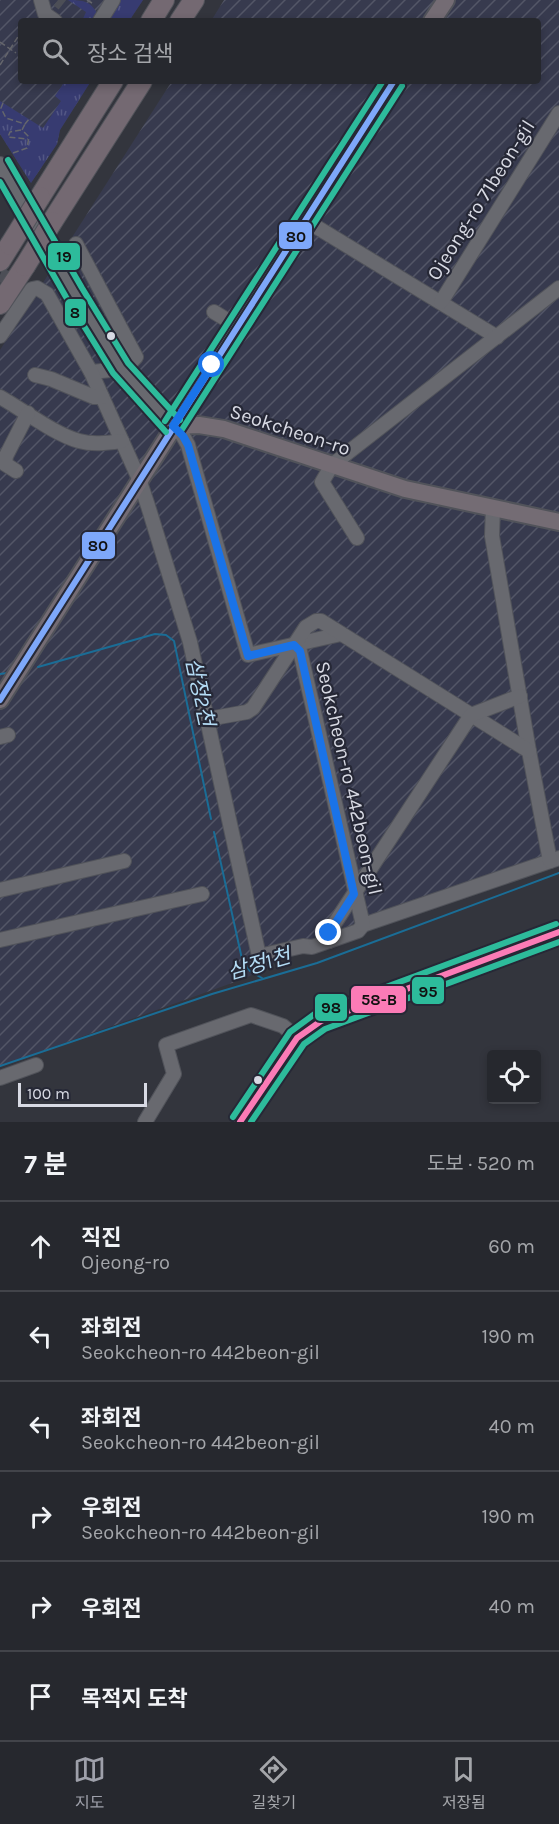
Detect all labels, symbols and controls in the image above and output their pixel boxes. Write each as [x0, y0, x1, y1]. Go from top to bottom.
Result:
search box [18, 18, 541, 84]
icon: search [39, 35, 72, 68]
text: 장소 검색 [87, 41, 173, 67]
street label: Ojeong-ro 71beon-gil [422, 116, 540, 284]
line badge: 80 [278, 221, 313, 250]
text: 80 [286, 227, 306, 246]
line badge: 19 [47, 242, 81, 271]
text: 19 [56, 247, 72, 266]
line badge: 8 [64, 298, 87, 327]
text: 8 [70, 303, 80, 322]
unlabelled marker [105, 330, 117, 342]
route start [198, 351, 224, 377]
street label: Seokcheon-ro [227, 400, 353, 460]
line badge: 80 [81, 531, 116, 560]
text: 80 [88, 536, 108, 555]
water label: 삼정2천 [181, 656, 219, 731]
street label: Seokcheon-ro 442beon-gil [311, 659, 387, 897]
route end [315, 919, 341, 945]
water label: 삼정1천 [225, 943, 296, 984]
line badge: 95 [411, 976, 445, 1005]
text: 95 [418, 982, 438, 1001]
line badge: 58-B [350, 985, 407, 1014]
text: 58-B [361, 990, 397, 1009]
line badge: 98 [314, 993, 348, 1022]
text: 98 [321, 998, 341, 1017]
map controls [487, 1050, 541, 1104]
button: locate [487, 1050, 541, 1104]
unlabelled marker [252, 1074, 264, 1086]
scale bar [18, 1080, 147, 1108]
text: 100 m [27, 1084, 70, 1103]
text: 7 분 [24, 1149, 67, 1180]
text: 도보 · 520 m [427, 1152, 535, 1175]
text: 직진 [81, 1225, 121, 1251]
icon: ahead [24, 1230, 57, 1263]
text: 60 m [488, 1235, 535, 1258]
text: Ojeong-ro [81, 1251, 170, 1274]
text: 좌회전 [81, 1315, 142, 1341]
icon: left [24, 1320, 57, 1353]
text: 190 m [481, 1325, 535, 1348]
text: Seokcheon-ro 442beon-gil [81, 1341, 320, 1364]
text: 좌회전 [81, 1405, 142, 1431]
icon: left [24, 1410, 57, 1443]
text: 40 m [489, 1415, 535, 1438]
text: Seokcheon-ro 442beon-gil [81, 1431, 320, 1454]
text: 우회전 [81, 1495, 142, 1521]
icon: right [24, 1500, 57, 1533]
text: 190 m [481, 1505, 535, 1528]
text: Seokcheon-ro 442beon-gil [81, 1521, 320, 1544]
icon: right [24, 1590, 57, 1623]
text: 40 m [489, 1595, 535, 1618]
text: 우회전 [81, 1596, 142, 1622]
icon: arrive [24, 1680, 57, 1713]
text: 목적지 도착 [81, 1686, 188, 1712]
tab: 지도 [73, 1753, 106, 1813]
tab: 길찾기 [252, 1753, 296, 1813]
tab: 저장됨 [442, 1753, 486, 1813]

